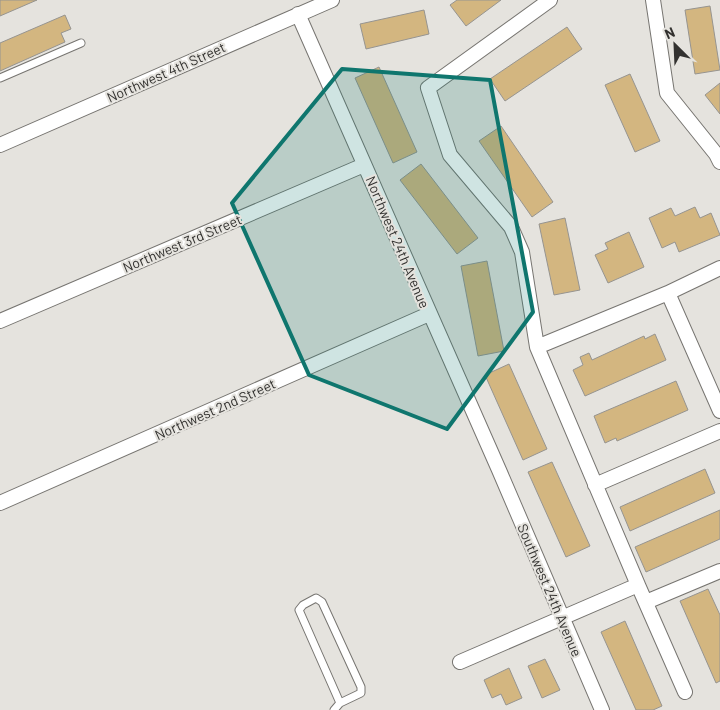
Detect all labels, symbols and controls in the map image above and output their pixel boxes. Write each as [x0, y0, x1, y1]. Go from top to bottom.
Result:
north arrow [650, 20, 700, 70]
text: N [662, 23, 677, 42]
street label: Northwest 4th Street [104, 38, 228, 106]
street label: Northwest 24th Avenue [362, 173, 434, 311]
street label: Northwest 3rd Street [120, 210, 244, 276]
street label: Northwest 2nd Street [152, 375, 278, 443]
street label: Southwest 24th Avenue [514, 521, 586, 659]

